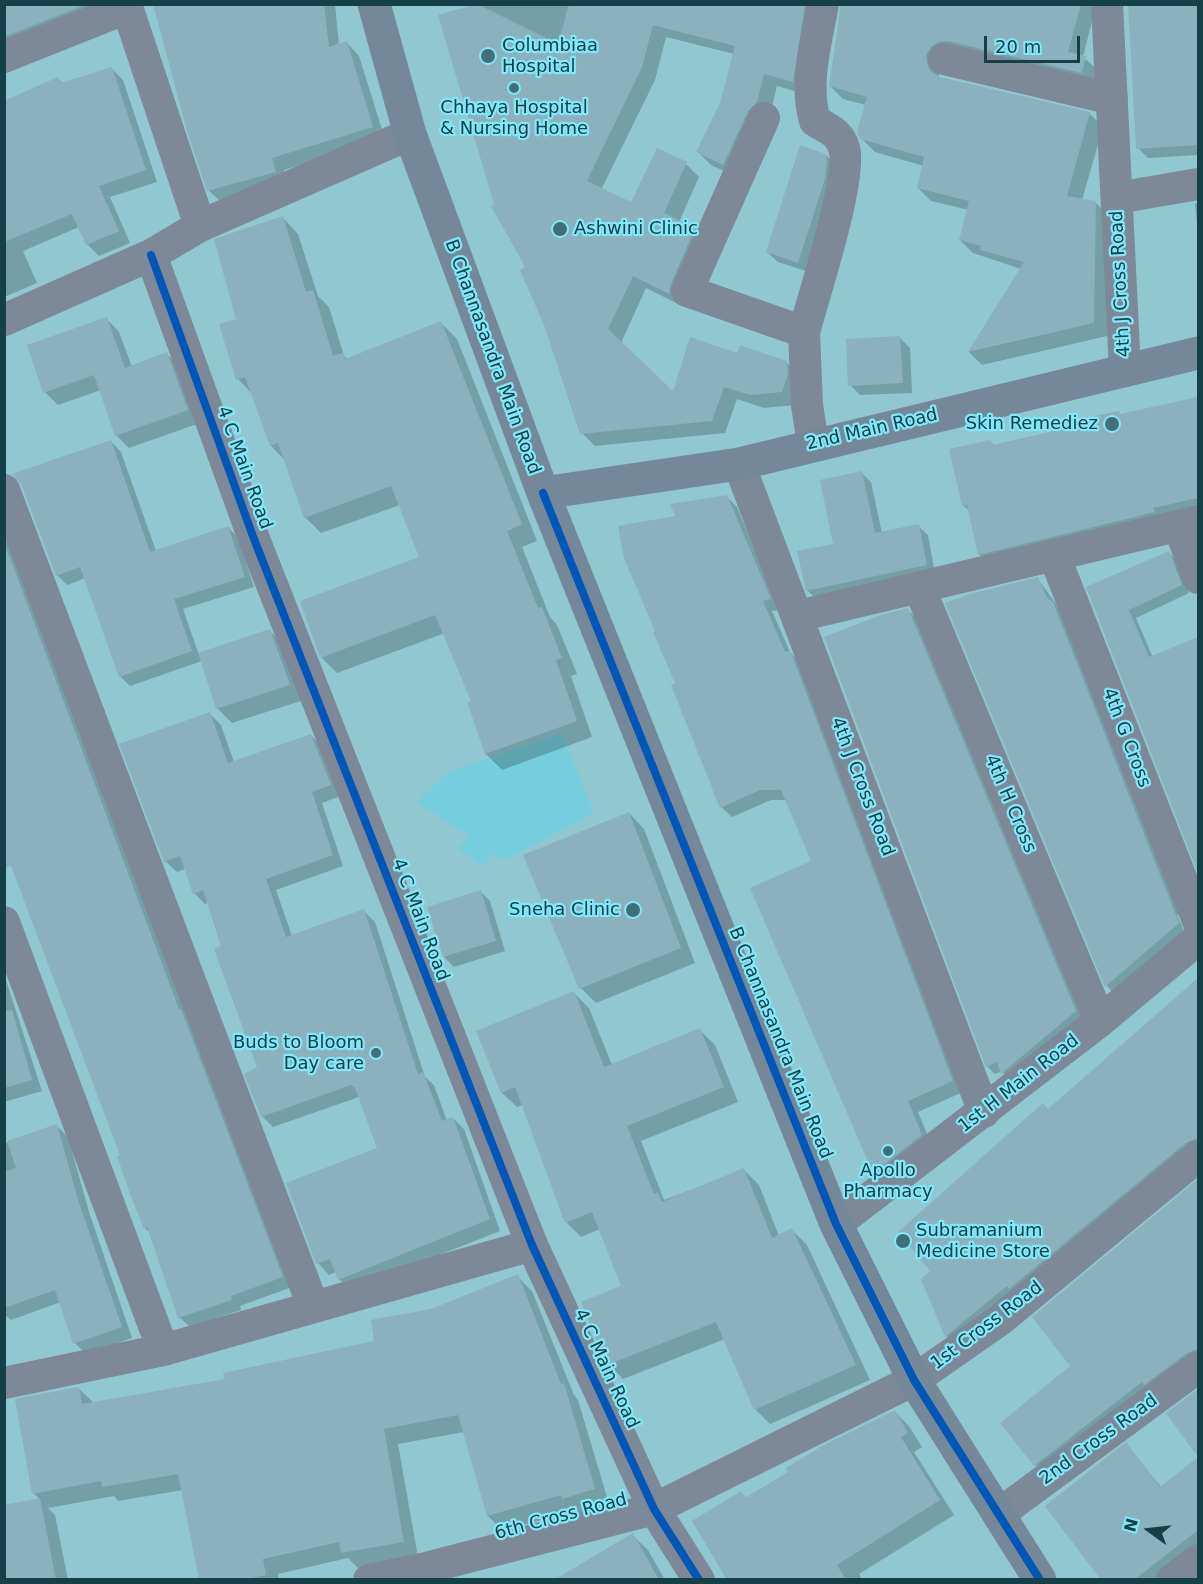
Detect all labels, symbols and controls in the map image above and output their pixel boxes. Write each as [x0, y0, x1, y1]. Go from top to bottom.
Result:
scale bar [987, 24, 1083, 62]
place label: Columbiaa Hospital [502, 35, 598, 78]
text: 20 m [995, 36, 1041, 57]
marker: Columbiaa Hospital [479, 47, 497, 65]
marker: Chhaya Hospital & Nursing Home [507, 81, 521, 95]
place label: Chhaya Hospital & Nursing Home [440, 97, 588, 140]
street label: 4th J Cross Road [1106, 210, 1136, 358]
place label: Ashwini Clinic [574, 218, 698, 240]
marker: Ashwini Clinic [551, 220, 569, 238]
street label: B Channasandra Main Road [439, 237, 545, 477]
street label: 4 C Main Road [212, 404, 276, 532]
street label: 2nd Main Road [804, 404, 940, 456]
place label: Skin Remediez [966, 413, 1098, 435]
marker: Skin Remediez [1103, 415, 1121, 433]
street label: 4th G Cross [1097, 685, 1155, 791]
street label: 4th J Cross Road [826, 715, 898, 859]
street label: 4th H Cross [980, 752, 1040, 856]
street label: 4 C Main Road [387, 856, 453, 984]
place label: Sneha Clinic [509, 899, 620, 921]
marker: Sneha Clinic [624, 901, 642, 919]
street label: B Channasandra Main Road [724, 924, 836, 1162]
street label: 1st H Main Road [955, 1030, 1083, 1138]
place label: Buds to Bloom Day care [233, 1032, 364, 1074]
marker: Buds to Bloom Day care [369, 1046, 383, 1060]
marker: Apollo Pharmacy [881, 1144, 895, 1158]
place label: Apollo Pharmacy [843, 1160, 933, 1202]
place label: Subramanium Medicine Store [916, 1220, 1050, 1262]
marker: Subramanium Medicine Store [894, 1232, 912, 1250]
street label: 1st Cross Road [927, 1277, 1047, 1375]
street label: 4 C Main Road [569, 1306, 643, 1432]
street label: 2nd Cross Road [1036, 1390, 1162, 1490]
street label: 6th Cross Road [493, 1489, 629, 1545]
north arrow [1119, 1500, 1179, 1560]
text: N [1120, 1516, 1142, 1534]

